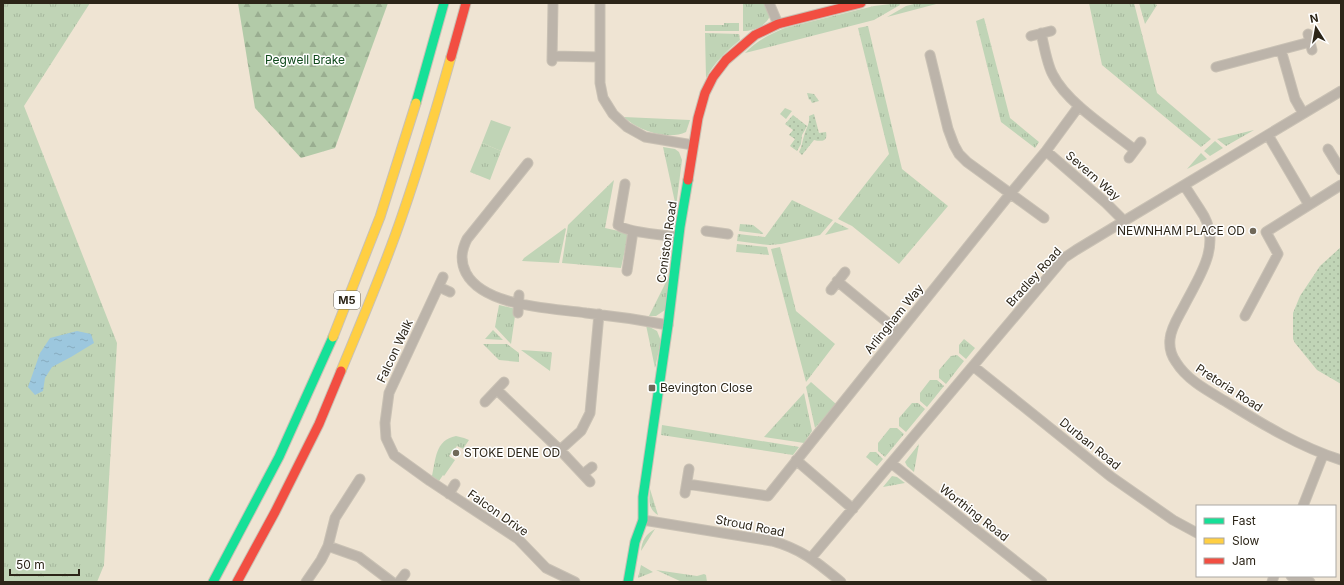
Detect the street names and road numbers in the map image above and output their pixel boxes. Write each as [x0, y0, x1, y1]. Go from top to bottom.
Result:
street label: Severn Way [1063, 148, 1124, 204]
street label: Coniston Road [653, 200, 680, 284]
street label: Bradley Road [1003, 244, 1064, 310]
street label: Arlingham Way [861, 281, 926, 357]
road number: M5 [334, 291, 360, 309]
street label: Falcon Walk [373, 316, 416, 385]
street label: Pretoria Road [1193, 360, 1266, 415]
street label: Durban Road [1057, 414, 1124, 473]
street label: Worthing Road [937, 481, 1012, 544]
street label: Falcon Drive [465, 486, 532, 539]
street label: Stroud Road [714, 511, 786, 540]

